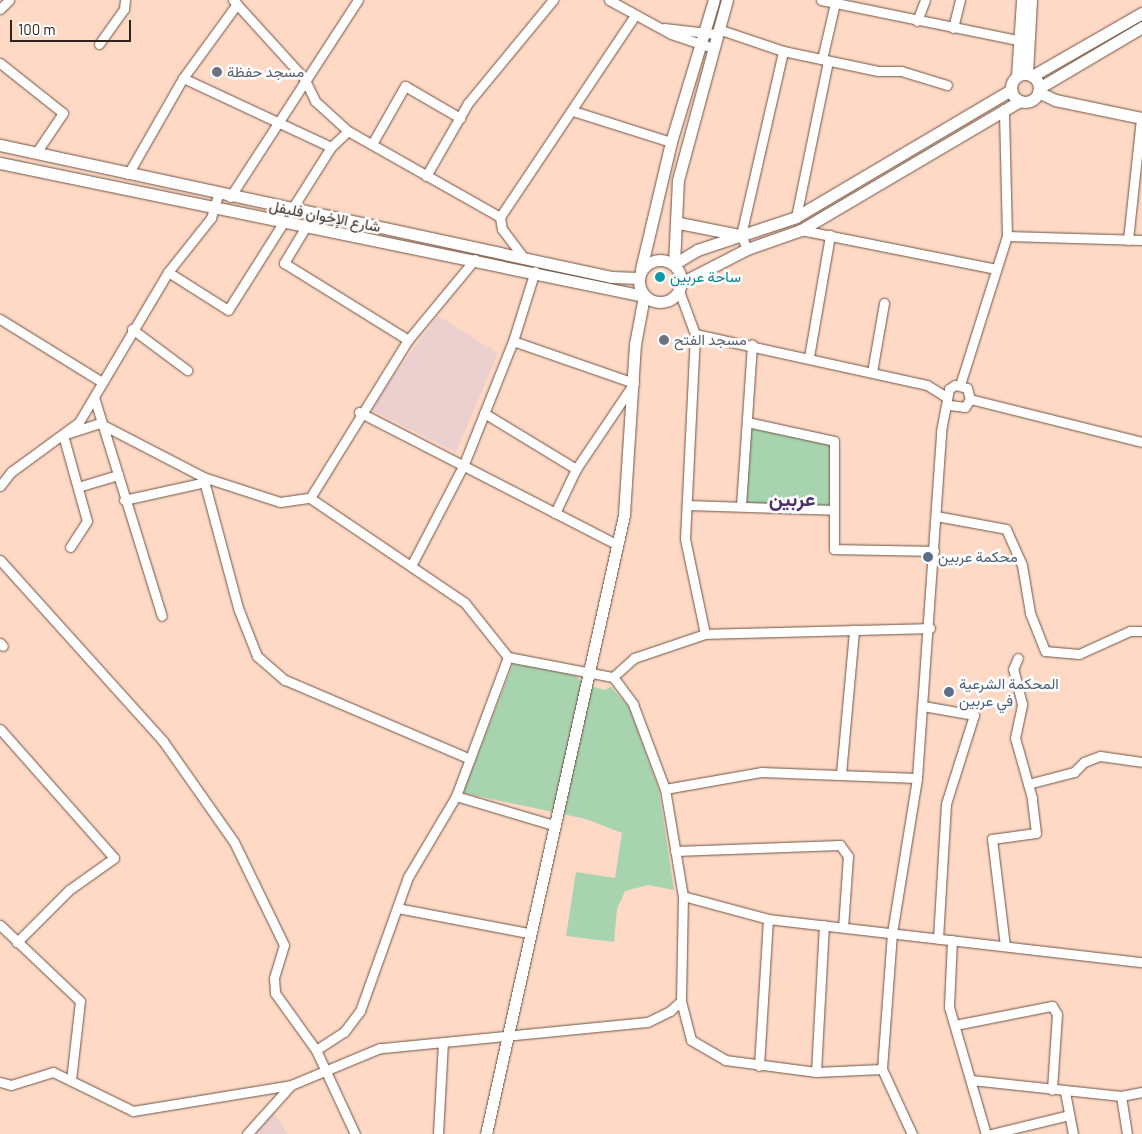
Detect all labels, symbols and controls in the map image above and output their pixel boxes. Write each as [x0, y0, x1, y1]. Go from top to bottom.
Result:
scale bar [12, 10, 134, 42]
text: 100 m [18, 20, 56, 38]
place label: مسجد حفظة [227, 63, 304, 81]
marker: مسجد حفظة [211, 66, 223, 78]
street label: شارع الإخوان فليفل [268, 196, 382, 236]
place label: ساحة عربين [670, 268, 741, 286]
marker: ساحة عربين [654, 271, 666, 283]
place label: مسجد الفتح [674, 331, 747, 349]
marker: مسجد الفتح [658, 334, 670, 346]
district label: عربين [769, 486, 815, 510]
place label: محكمة عربين [938, 548, 1018, 566]
marker: محكمة عربين [922, 551, 934, 563]
place label: المحكمة الشرعية في عربين [959, 674, 1059, 709]
marker: المحكمة الشرعية في عربين [943, 686, 955, 698]

